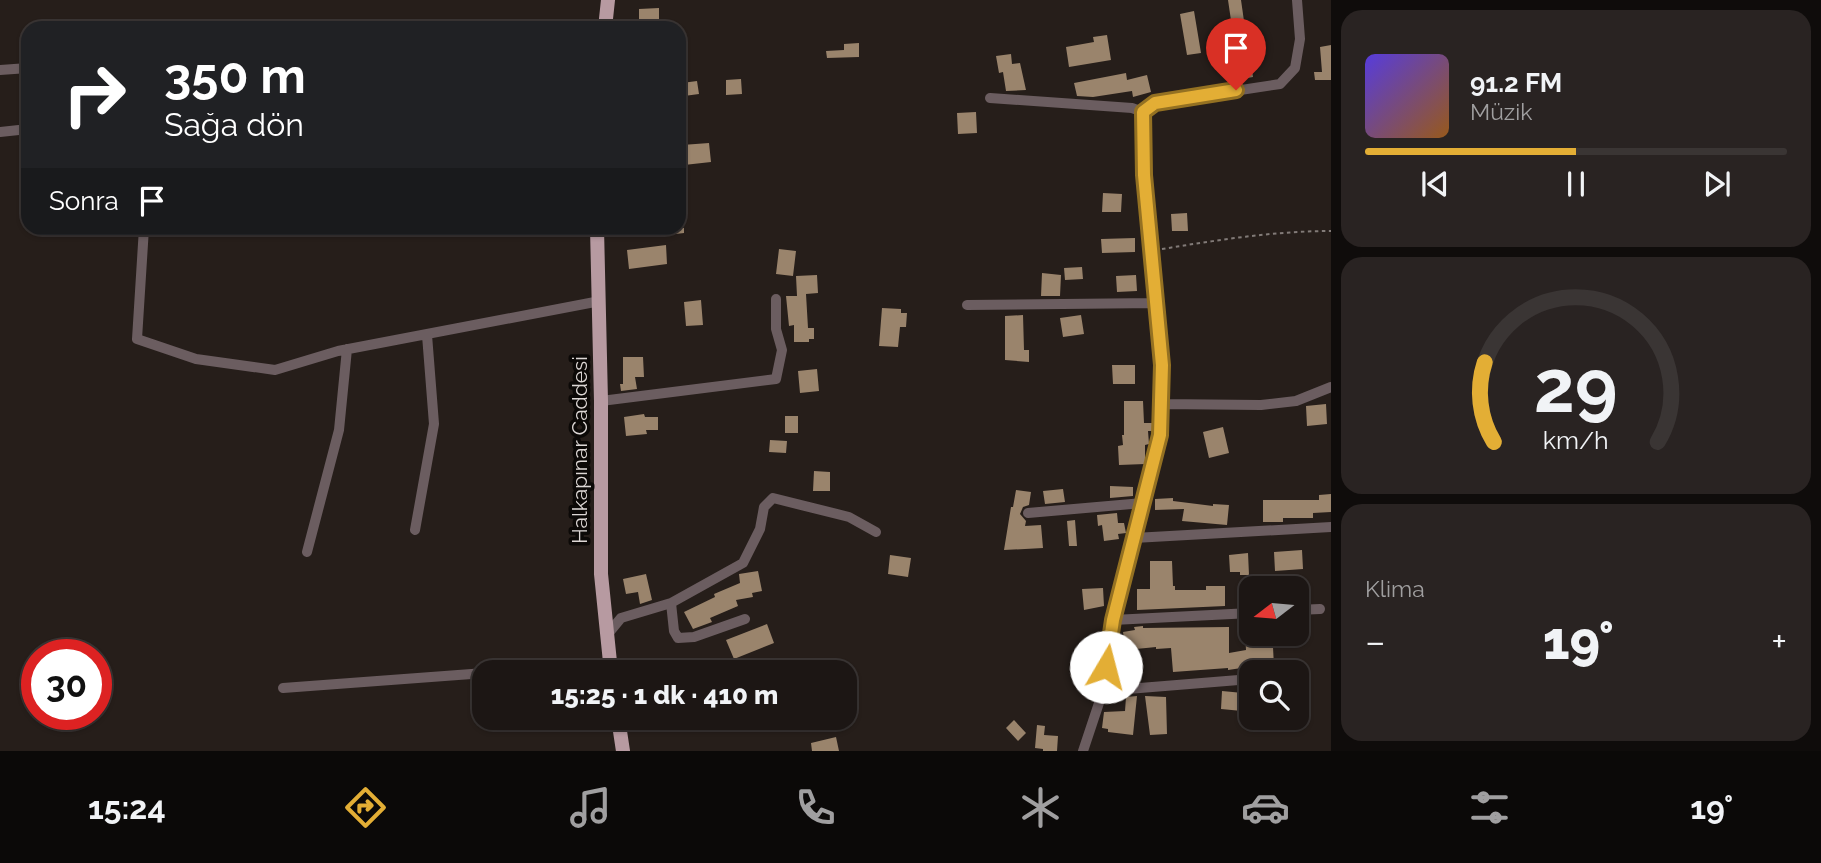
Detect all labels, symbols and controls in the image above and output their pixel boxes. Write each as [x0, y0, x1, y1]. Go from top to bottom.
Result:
pin [1206, 18, 1266, 90]
icon: arrive [1217, 29, 1255, 67]
text: 350 m [164, 47, 306, 104]
icon: right [49, 49, 140, 140]
text: 91.2 FM [1470, 68, 1562, 98]
text: Müzik [1470, 98, 1532, 125]
text: Sağa dön [164, 106, 304, 143]
icon: previous [1416, 165, 1454, 203]
icon: pause [1557, 165, 1595, 203]
icon: next [1698, 165, 1736, 203]
icon: arrive [133, 182, 171, 220]
text: Sonra [49, 186, 119, 216]
text: 29 [1534, 344, 1618, 429]
street label: Halkapınar Caddesi [567, 356, 592, 544]
text: km/h [1543, 424, 1609, 454]
text: Klima [1365, 575, 1425, 602]
north arrow [1239, 576, 1309, 646]
map controls [1239, 576, 1309, 730]
text: 19° [1543, 610, 1614, 671]
text: − [1365, 619, 1385, 664]
text: + [1771, 619, 1787, 664]
position arrow [1069, 630, 1143, 704]
speed limit sign: 30 [21, 639, 112, 730]
button: search [1239, 660, 1309, 730]
text: 15:25 · 1 dk · 410 m [551, 680, 778, 710]
icon: directions [341, 783, 390, 832]
icon: music [566, 783, 615, 832]
icon: phone [791, 783, 840, 832]
icon: climate [1016, 783, 1065, 832]
icon: car [1241, 783, 1290, 832]
icon: filters [1465, 783, 1514, 832]
text: 15:24 [88, 789, 166, 826]
text: 19° [1690, 789, 1733, 826]

